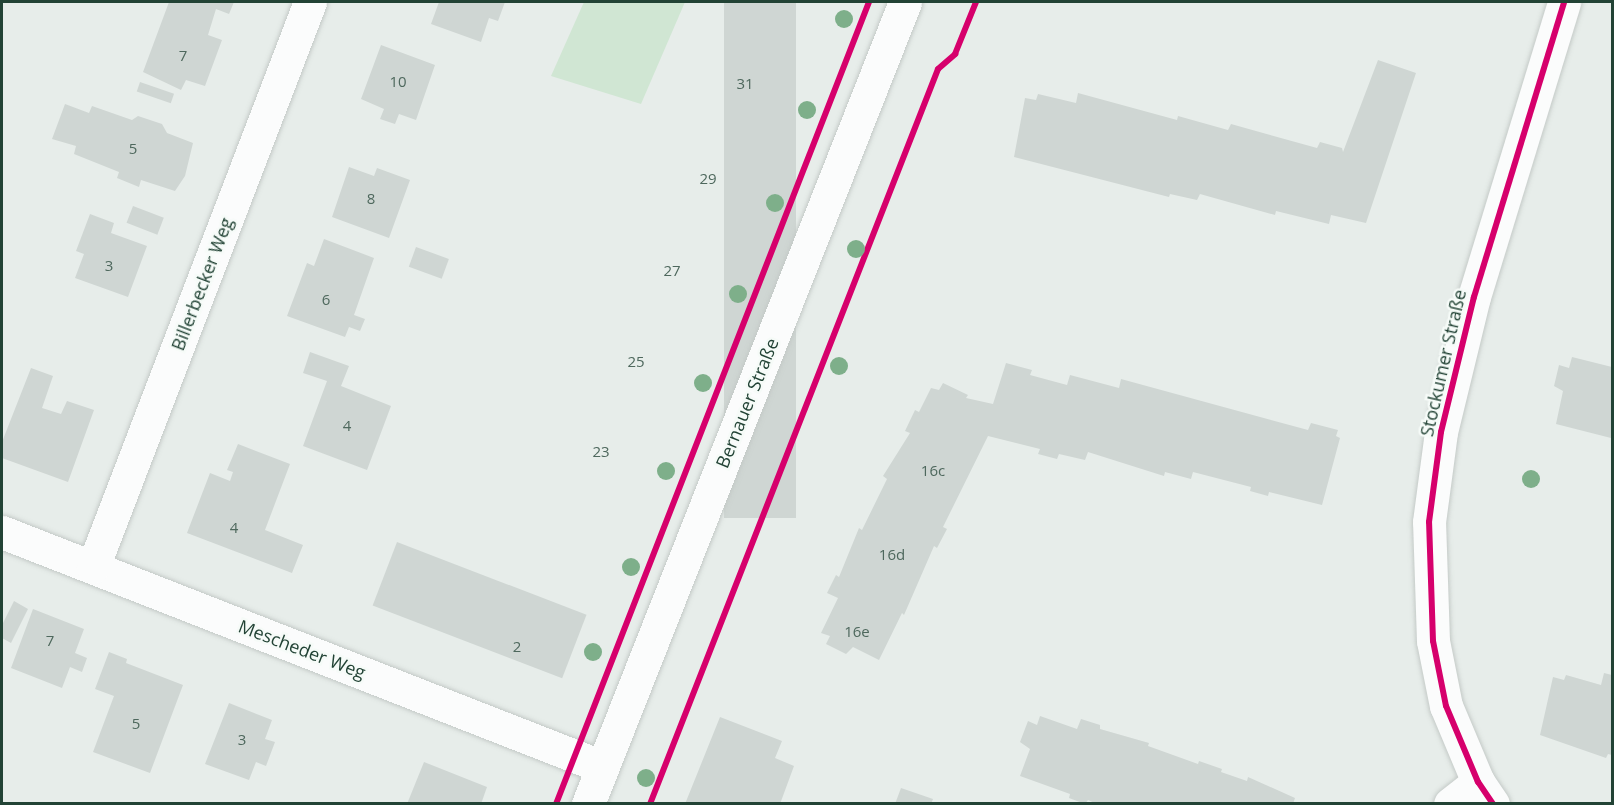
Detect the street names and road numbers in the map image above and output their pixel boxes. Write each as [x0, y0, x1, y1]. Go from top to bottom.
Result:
street label: Billerbecker Weg [167, 215, 237, 353]
street label: Stockumer Straße [1416, 287, 1470, 439]
street label: Bernauer Straße [711, 335, 783, 471]
street label: Mescheder Weg [235, 615, 369, 683]

